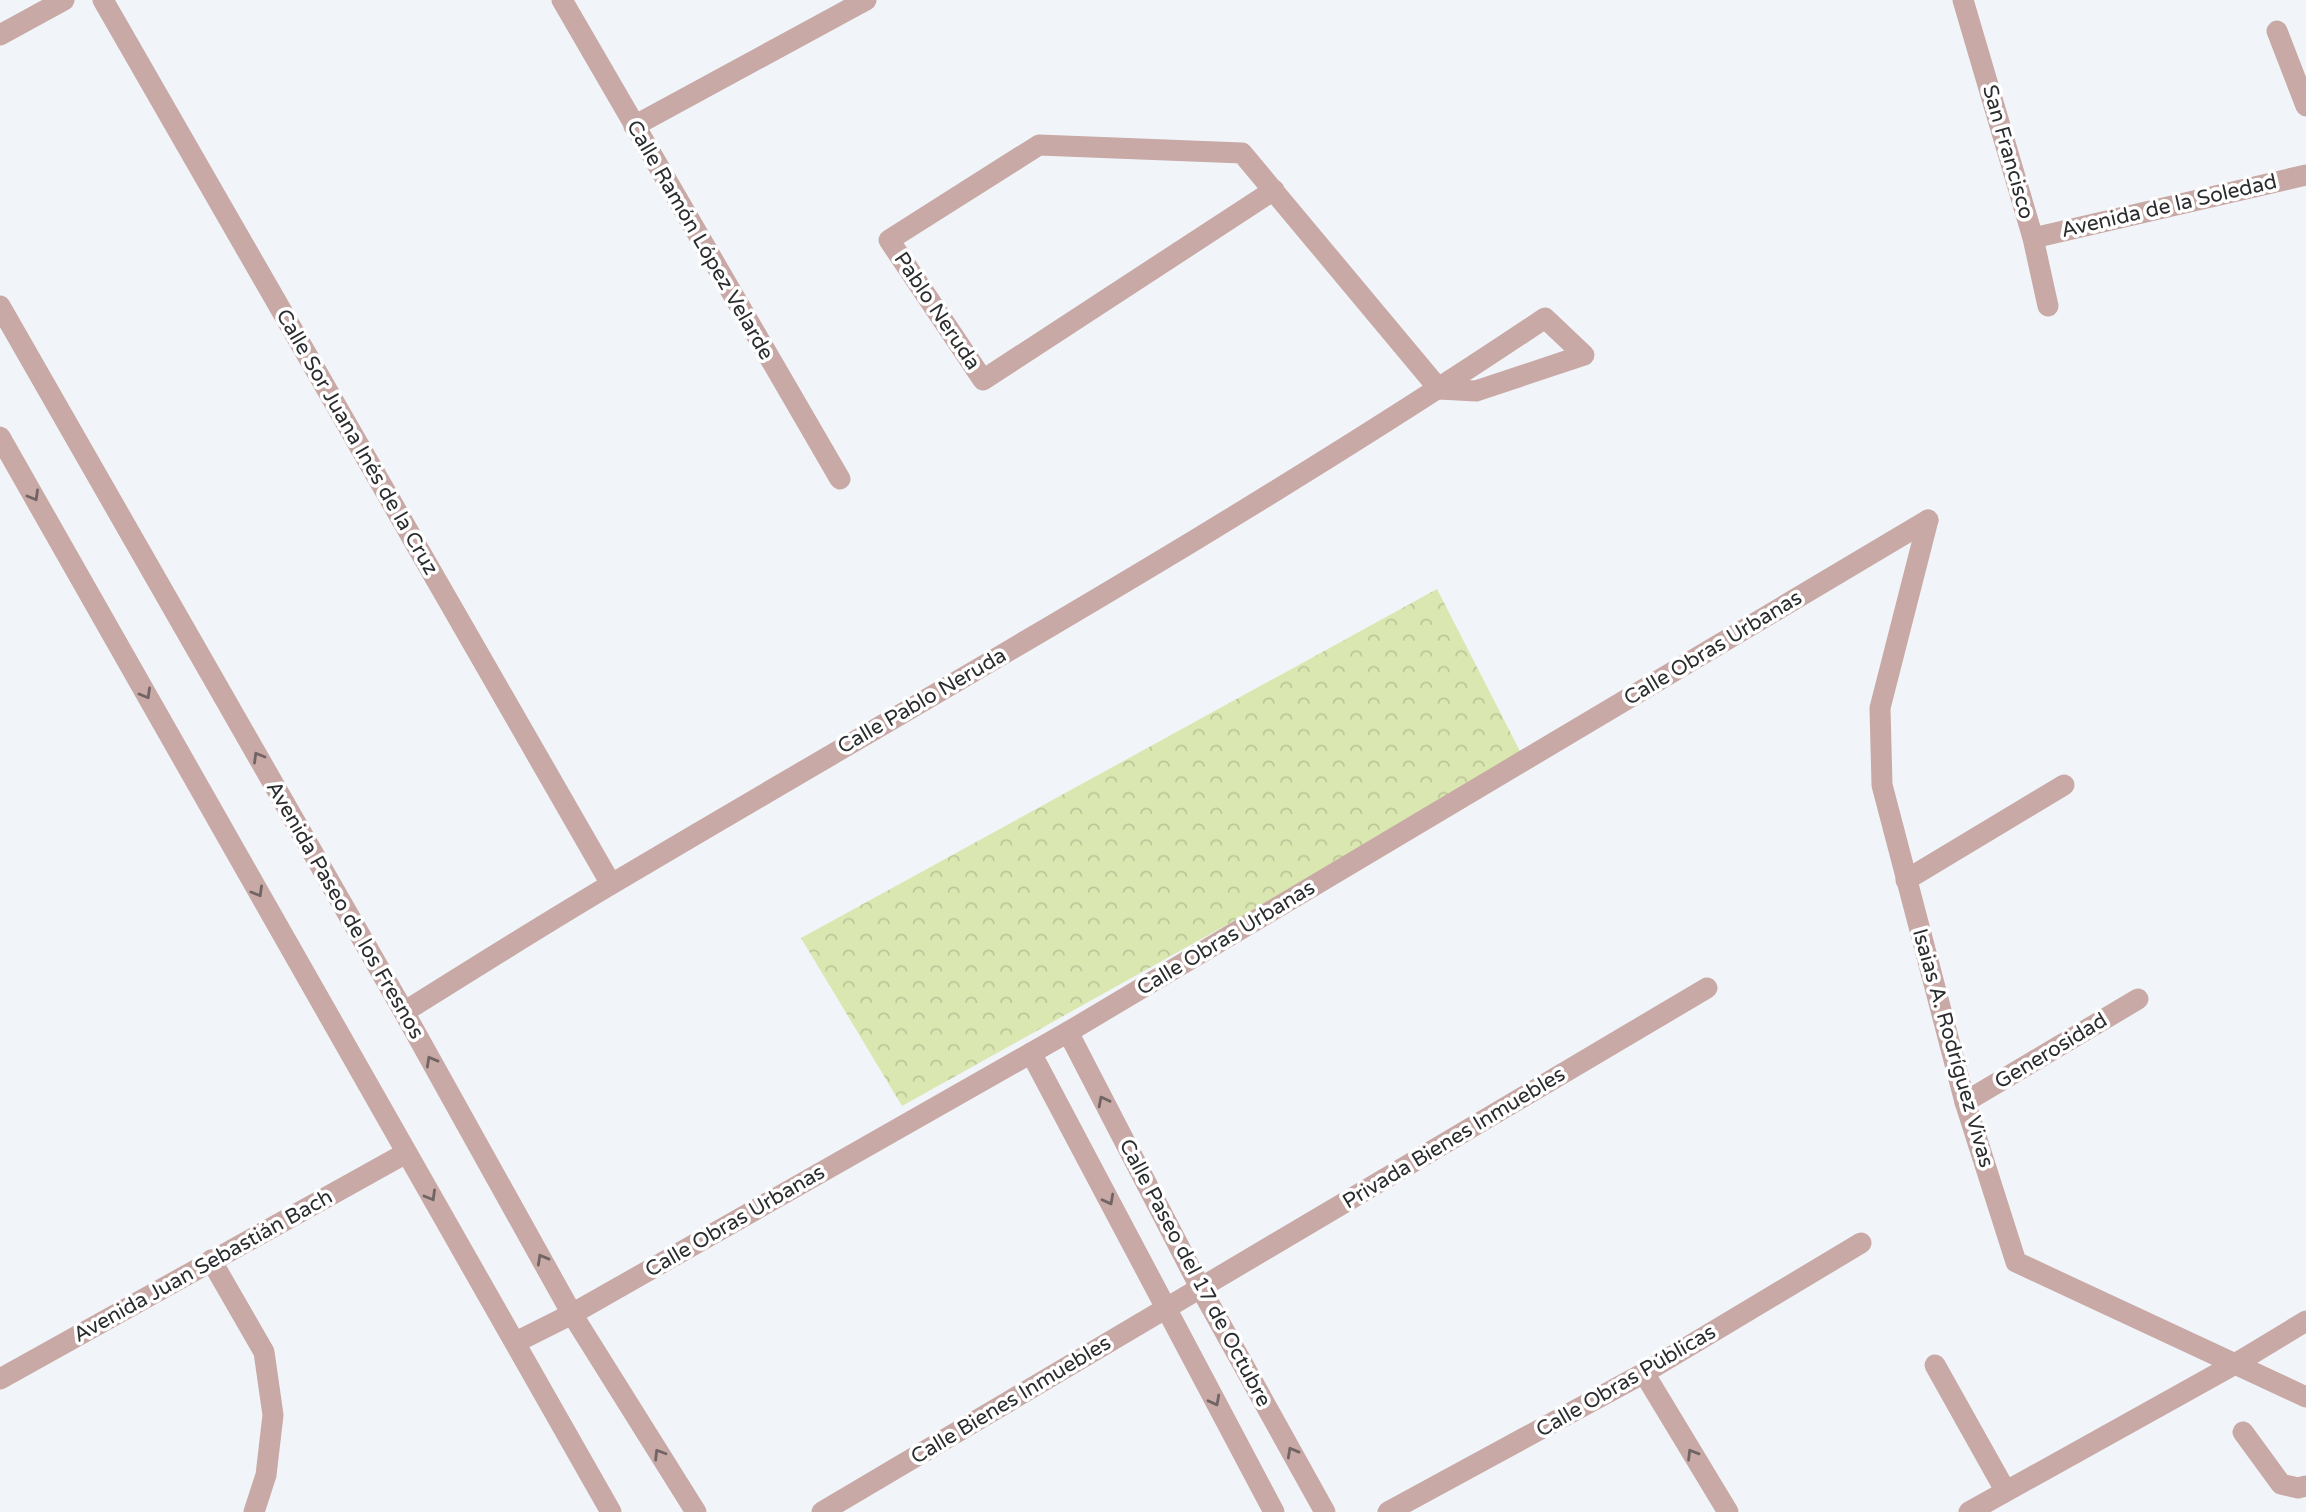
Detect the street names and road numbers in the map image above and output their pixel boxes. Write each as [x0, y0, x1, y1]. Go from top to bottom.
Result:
street label: San Francisco [1977, 82, 2039, 222]
street label: Calle Ramón López Velarde [621, 116, 779, 364]
street label: Avenida de la Soledad [2059, 169, 2279, 243]
street label: Pablo Neruda [888, 247, 986, 375]
street label: Calle Sor Juana Inés de la Cruz [271, 305, 443, 579]
street label: Calle Obras Urbanas [1620, 585, 1806, 711]
street label: Calle Pablo Neruda [833, 643, 1011, 759]
street label: Avenida Paseo de los Fresnos [261, 777, 429, 1043]
street label: Calle Obras Urbanas [1133, 875, 1319, 1001]
street label: Isaias A. Rodríguez Vivas [1907, 926, 1999, 1170]
street label: Generosidad [1990, 1008, 2112, 1094]
street label: Privada Bienes Inmuebles [1338, 1062, 1570, 1214]
street label: Calle Paseo del 17 de Octubre [1114, 1135, 1276, 1411]
street label: Calle Obras Urbanas [641, 1159, 829, 1283]
street label: Avenida Juan Sebastián Bach [69, 1184, 337, 1348]
street label: Calle Obras Públicas [1532, 1319, 1720, 1443]
street label: Calle Bienes Inmuebles [907, 1330, 1115, 1470]

